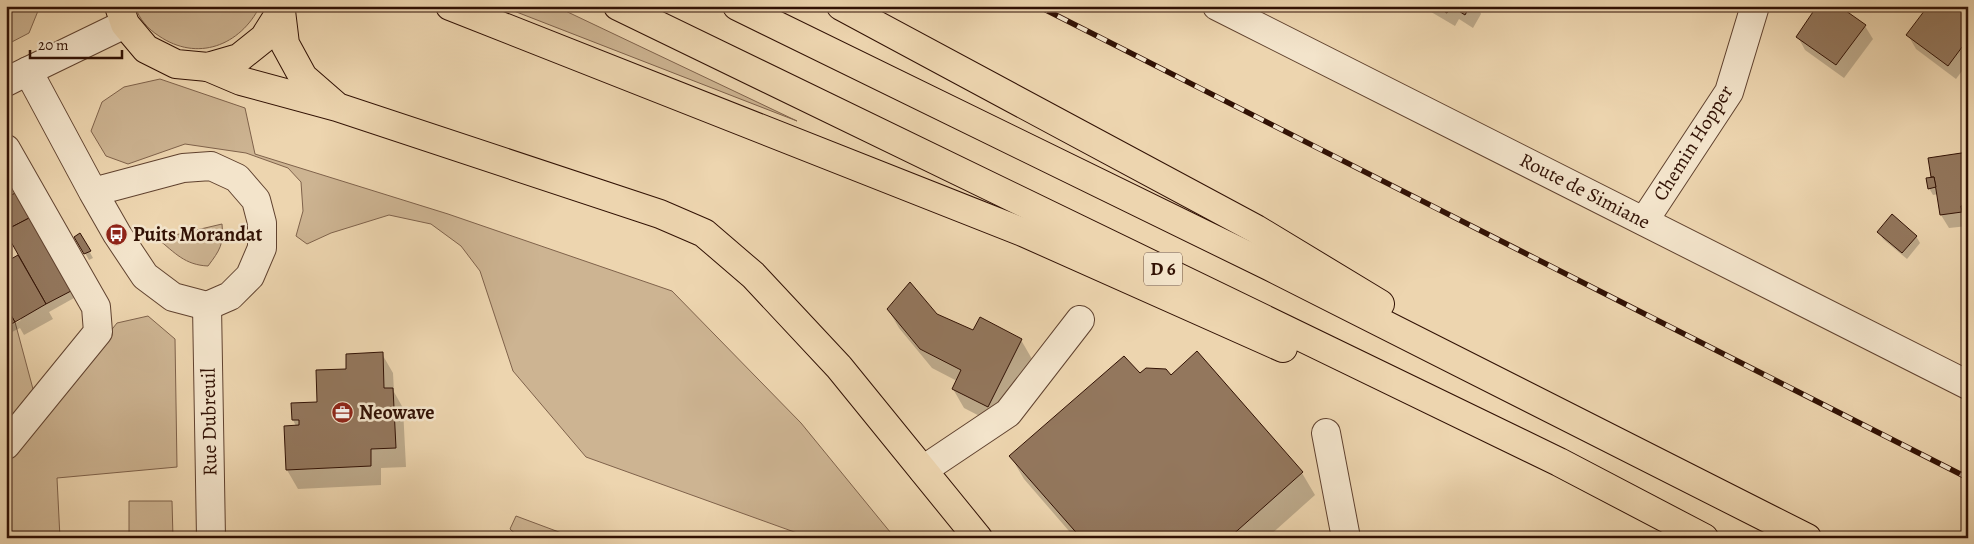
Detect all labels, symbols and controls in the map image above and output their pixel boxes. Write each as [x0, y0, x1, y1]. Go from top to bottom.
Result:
scale bar [30, 28, 122, 60]
text: 20 m [38, 35, 69, 55]
street label: Chemin Hopper [1647, 80, 1740, 206]
street label: Route de Simiane [1515, 146, 1655, 236]
place label: Puits Morandat [133, 221, 263, 248]
bus stop icon: Puits Morandat [105, 222, 129, 246]
road number: D 6 [1144, 252, 1182, 286]
street label: Rue Dubreuil [195, 368, 223, 476]
place label: Neowave [359, 399, 435, 426]
office icon: Neowave [331, 400, 355, 424]

